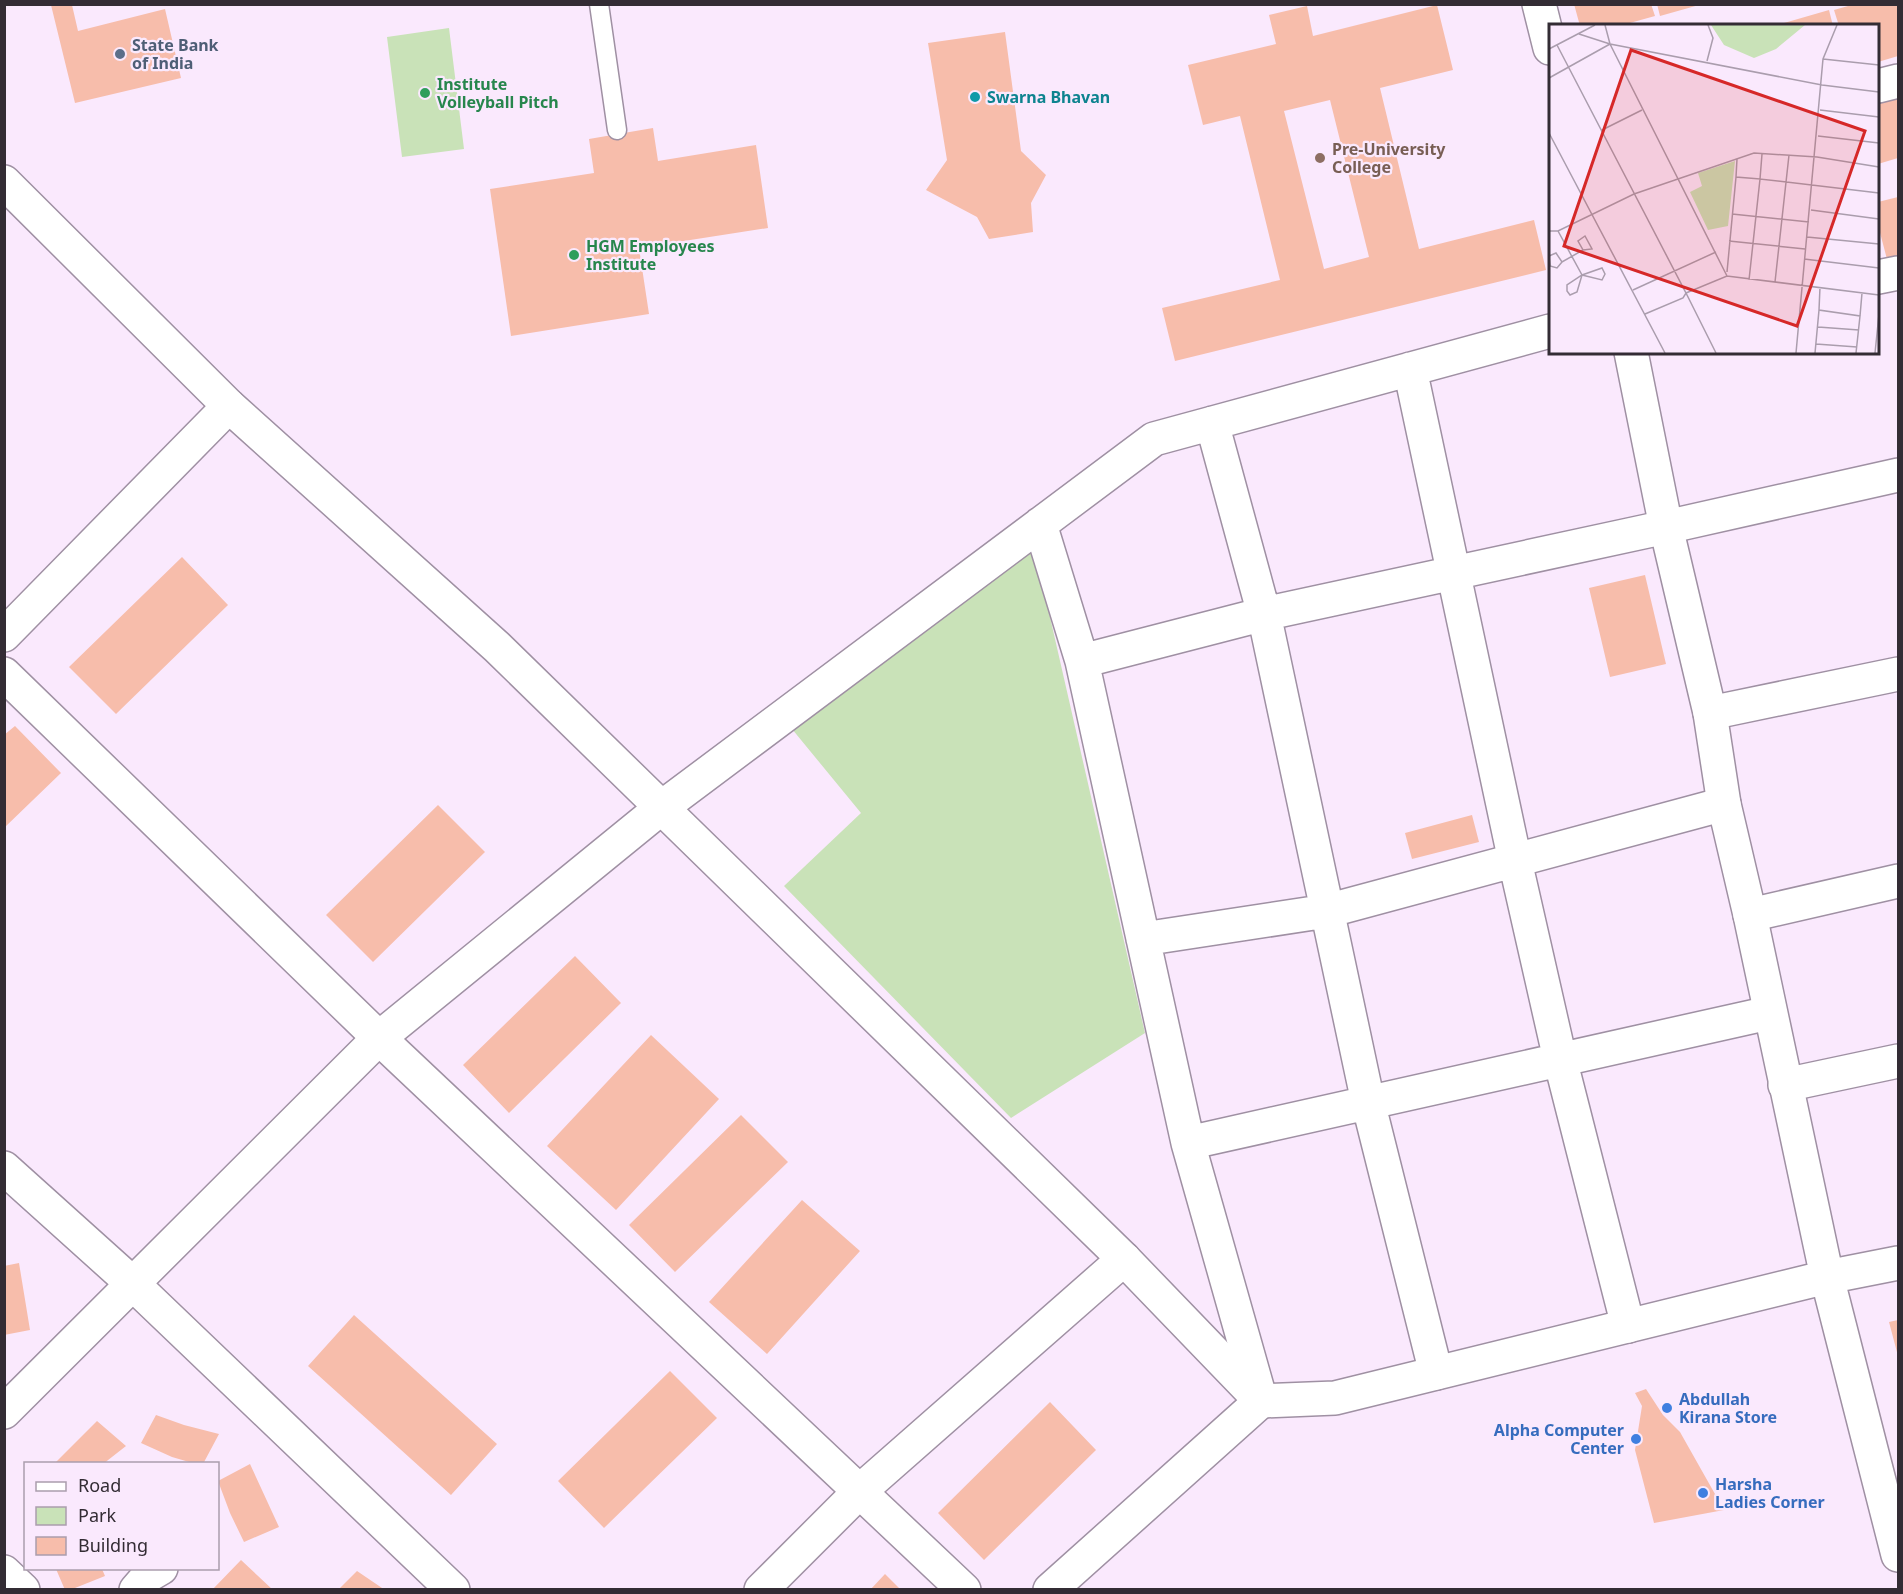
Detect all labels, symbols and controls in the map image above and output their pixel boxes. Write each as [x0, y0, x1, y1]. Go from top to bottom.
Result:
inset map [1549, 24, 1879, 354]
place label: State Bank of India [132, 34, 219, 74]
marker: State Bank of India [113, 47, 127, 61]
place label: Institute Volleyball Pitch [437, 73, 559, 113]
marker: Institute Volleyball Pitch [418, 86, 432, 100]
place label: Swarna Bhavan [987, 86, 1110, 108]
marker: Swarna Bhavan [968, 90, 982, 104]
place label: Pre-University College [1332, 138, 1446, 178]
marker: Pre-University College [1313, 151, 1327, 165]
place label: HGM Employees Institute [586, 235, 714, 275]
marker: HGM Employees Institute [567, 248, 581, 262]
place label: Abdullah Kirana Store [1679, 1388, 1777, 1428]
marker: Abdullah Kirana Store [1660, 1401, 1674, 1415]
place label: Alpha Computer Center [1494, 1419, 1624, 1459]
marker: Alpha Computer Center [1629, 1432, 1643, 1446]
legend [24, 1462, 219, 1570]
text: Road [78, 1473, 121, 1497]
place label: Harsha Ladies Corner [1715, 1473, 1825, 1513]
marker: Harsha Ladies Corner [1696, 1486, 1710, 1500]
text: Park [78, 1503, 116, 1527]
text: Building [78, 1533, 148, 1557]

